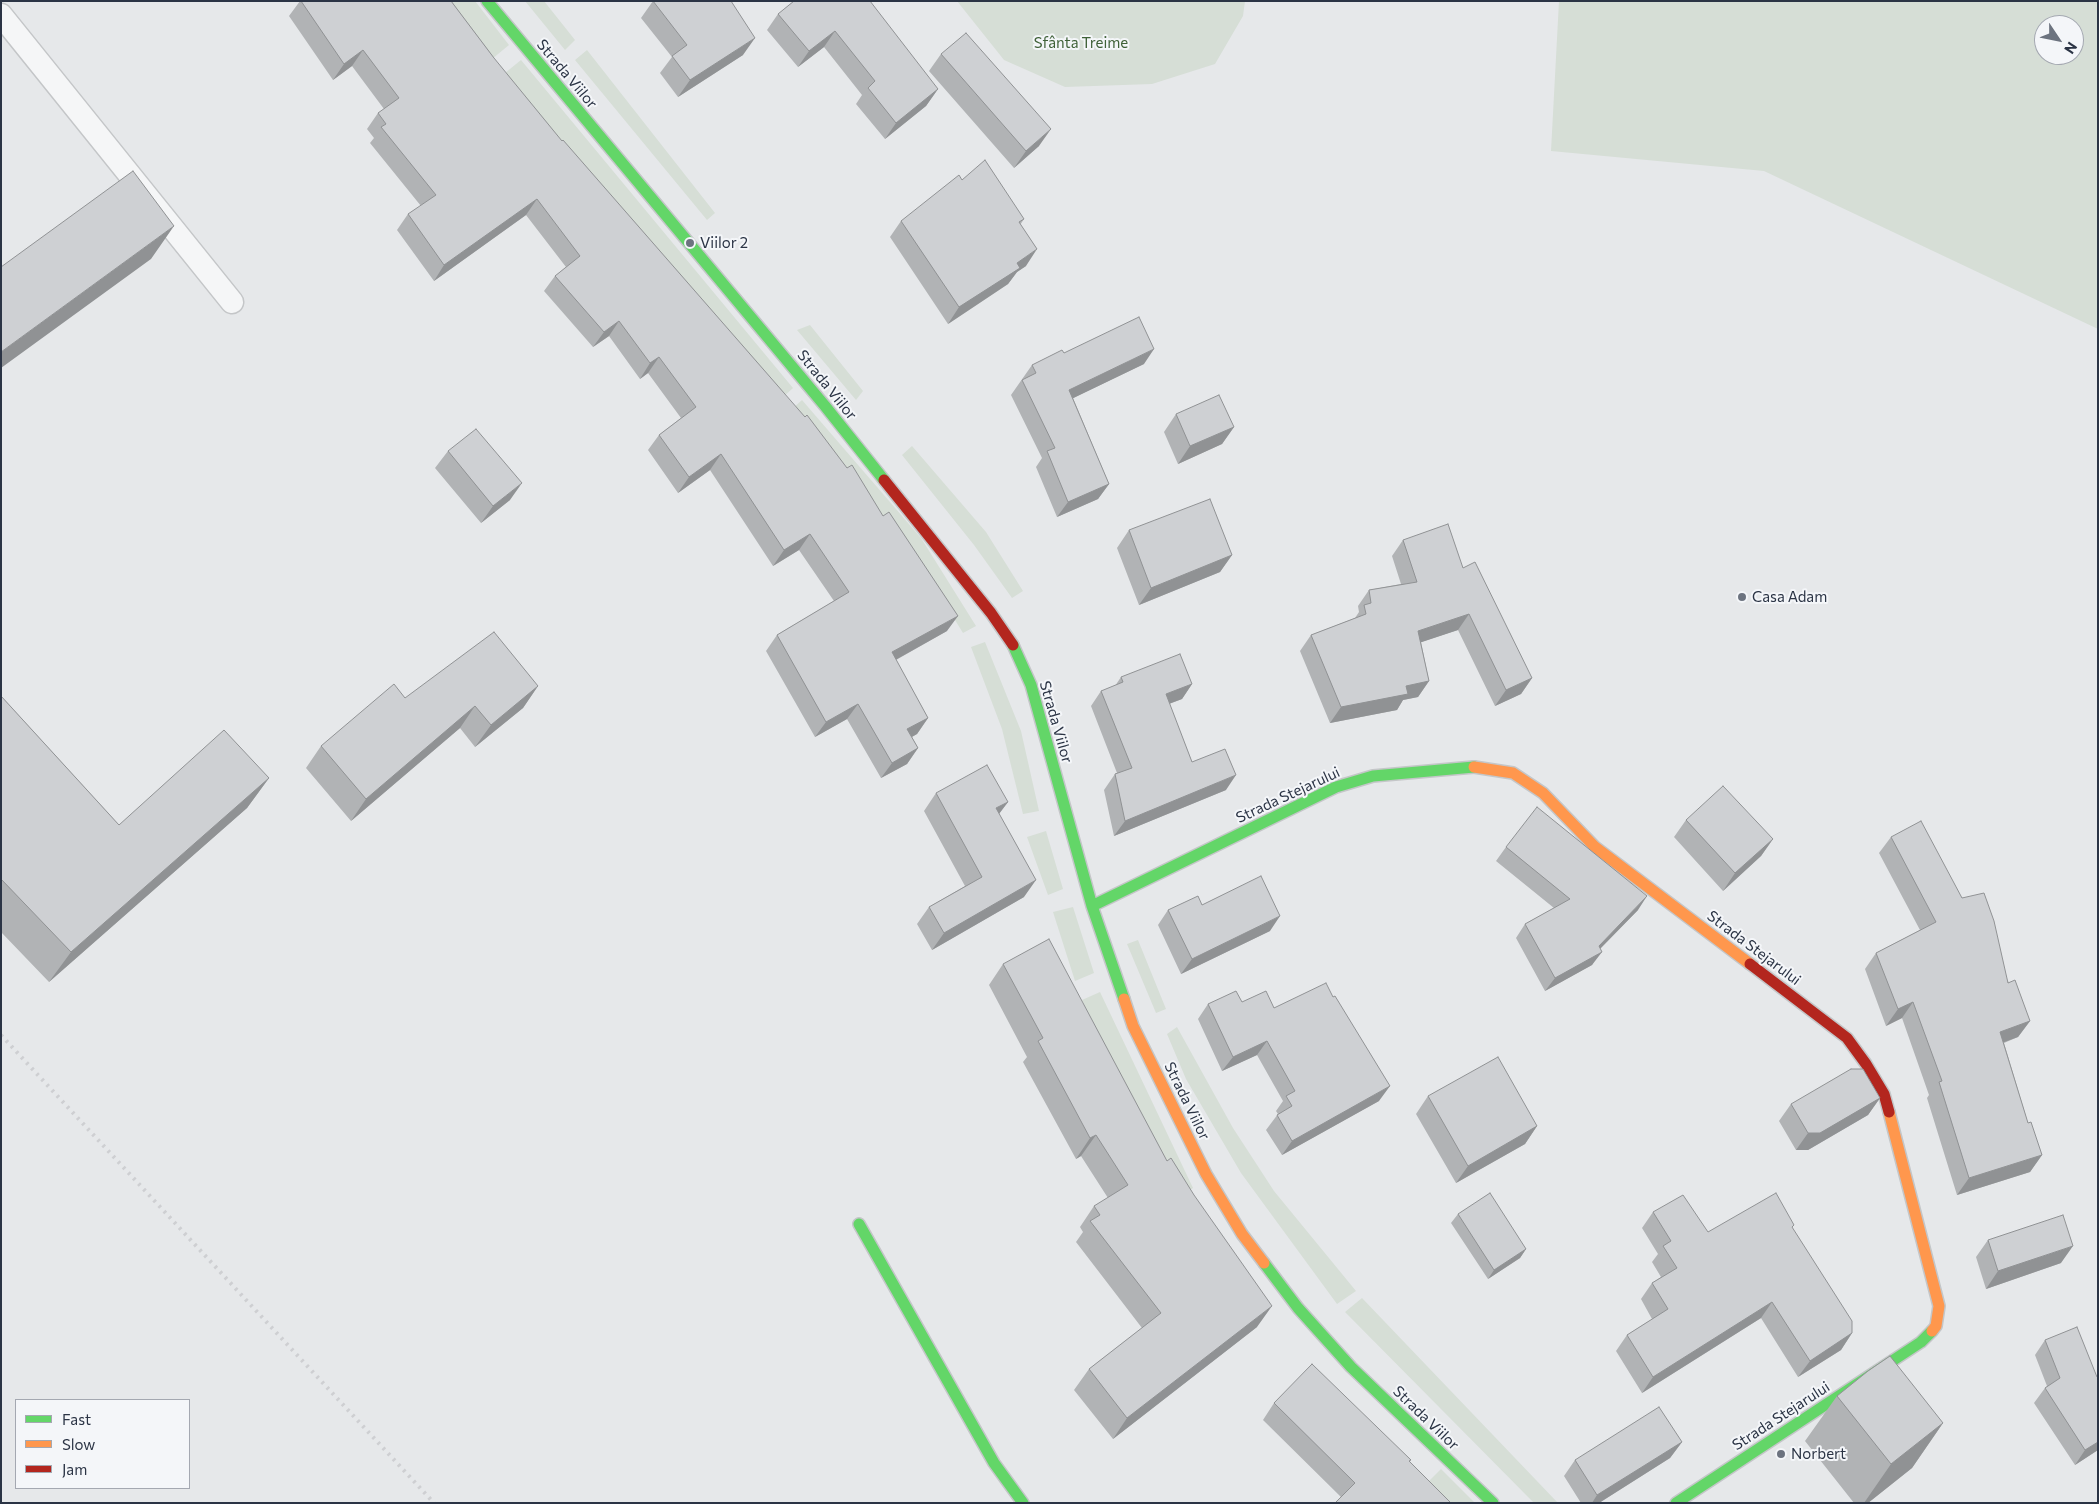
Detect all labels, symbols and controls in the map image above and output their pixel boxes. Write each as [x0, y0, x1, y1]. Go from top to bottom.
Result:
north arrow [2034, 15, 2084, 65]
park label: Sfânta Treime [1034, 34, 1128, 52]
street label: Strada Viilor [533, 36, 601, 112]
text: N [2061, 39, 2081, 57]
place label: Viilor 2 [700, 234, 748, 252]
marker: Viilor 2 [684, 237, 696, 249]
street label: Strada Viilor [793, 346, 861, 424]
place label: Casa Adam [1752, 588, 1827, 606]
marker: Casa Adam [1736, 591, 1748, 603]
street label: Strada Viilor [1036, 679, 1076, 765]
street label: Strada Stejarului [1233, 763, 1343, 827]
street label: Strada Stejarului [1704, 907, 1804, 989]
street label: Strada Viilor [1160, 1059, 1214, 1143]
street label: Strada Stejarului [1729, 1378, 1833, 1454]
street label: Strada Viilor [1389, 1382, 1463, 1454]
legend [15, 1399, 190, 1489]
text: Fast [62, 1410, 91, 1428]
text: Slow [62, 1435, 95, 1453]
place label: Norbert [1791, 1445, 1846, 1463]
marker: Norbert [1775, 1448, 1787, 1460]
text: Jam [62, 1460, 87, 1478]

